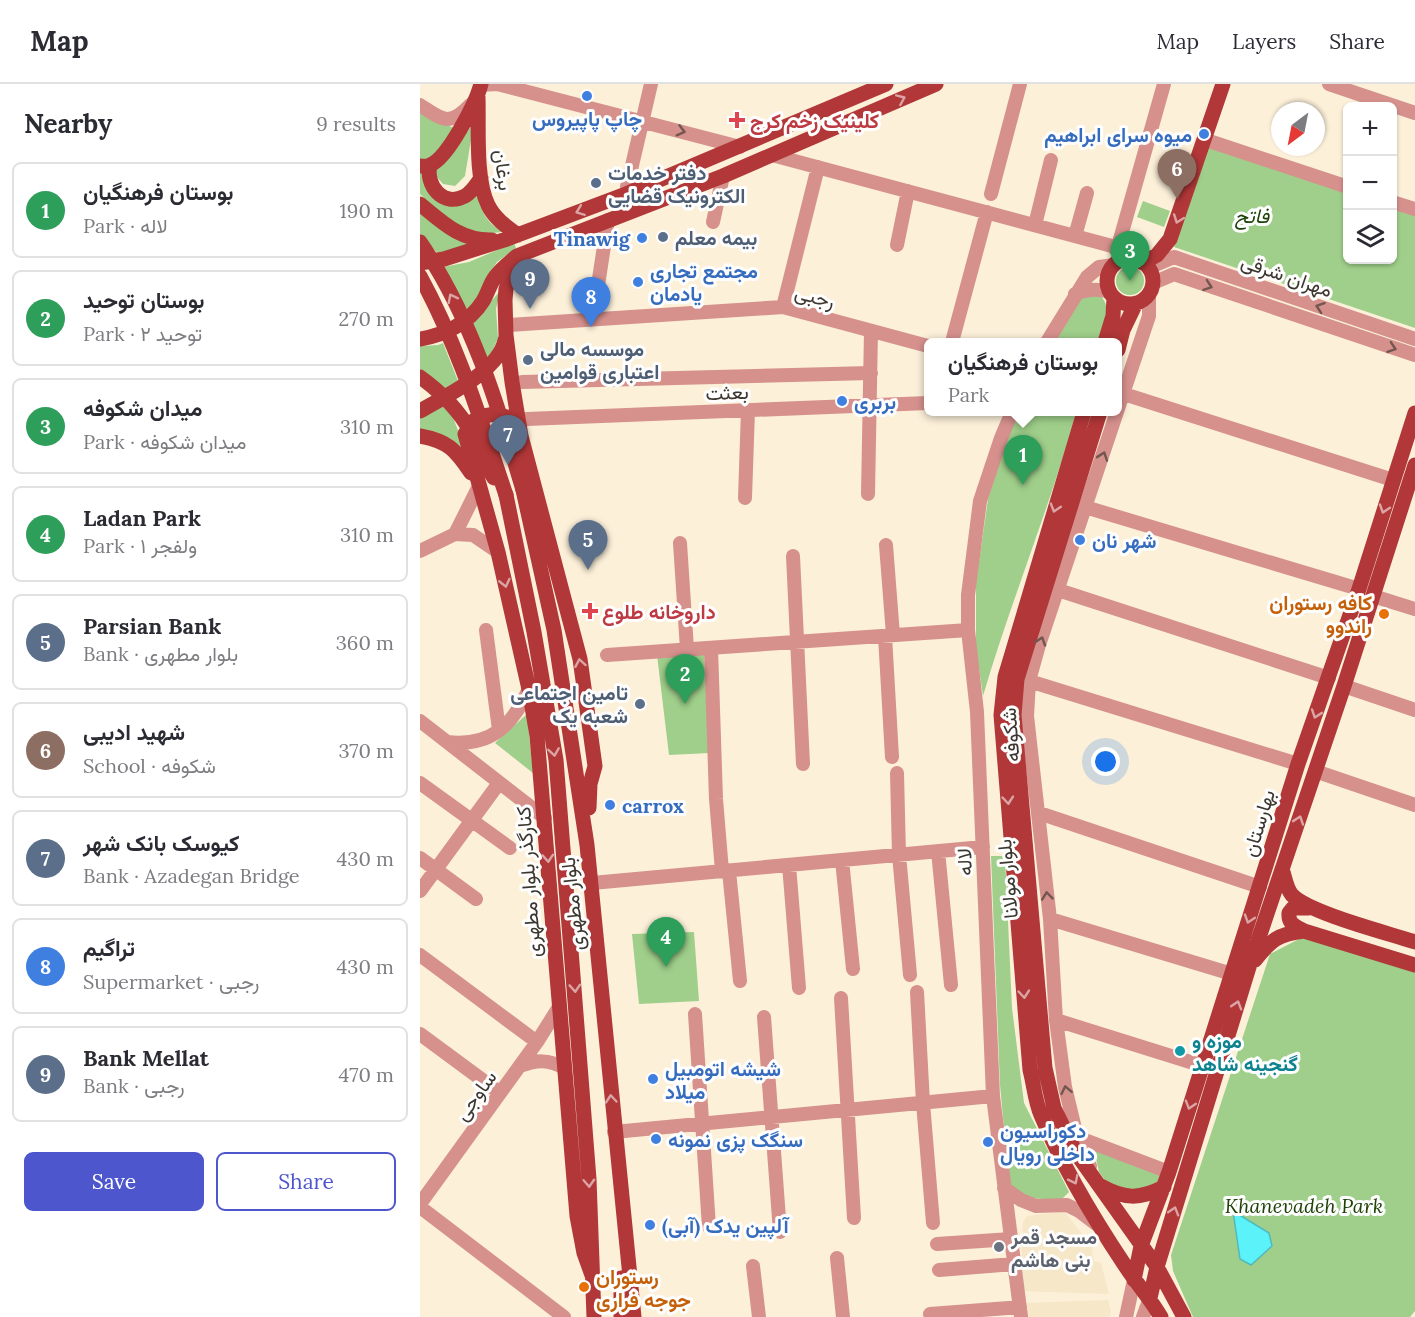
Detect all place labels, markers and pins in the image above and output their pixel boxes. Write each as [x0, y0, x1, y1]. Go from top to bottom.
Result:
marker: چاپ پاپیروس [580, 89, 594, 103]
place label: چاپ پاپیروس [532, 106, 642, 133]
place label: کلینیک زخم کرج [750, 108, 879, 135]
marker: کلینیک زخم کرج [728, 111, 746, 129]
place label: میوه سرای ابراهیم [1044, 122, 1192, 148]
marker: میوه سرای ابراهیم [1197, 127, 1211, 141]
pin: 6 [1158, 150, 1197, 199]
place label: دفتر خدمات الکترونیک قضایی [608, 160, 745, 209]
marker: دفتر خدمات الکترونیک قضایی [589, 176, 603, 190]
place label: بیمه معلم [675, 225, 757, 251]
place label: Tinawig [554, 226, 631, 251]
marker: بیمه معلم [656, 230, 670, 244]
marker: Tinawig [635, 231, 649, 245]
pin: 3 [1110, 232, 1150, 281]
place label: مجتمع تجاری یادمان [650, 258, 758, 306]
pin: 9 [510, 260, 550, 309]
marker: مجتمع تجاری یادمان [631, 275, 645, 289]
pin: 8 [572, 278, 610, 327]
place label: موسسه مالی اعتباری قوامین [540, 336, 659, 385]
marker: موسسه مالی اعتباری قوامین [521, 353, 535, 367]
place label: بربری [854, 389, 896, 415]
marker: بربری [835, 394, 849, 408]
pin: 7 [488, 416, 527, 465]
pin: 1 [1004, 436, 1042, 485]
pin: 5 [568, 520, 608, 570]
place label: شهر نان [1092, 528, 1156, 554]
marker: شهر نان [1073, 533, 1087, 547]
place label: کافه رستوران راندوو [1269, 590, 1372, 639]
place label: داروخانه طلوع [602, 599, 716, 626]
marker: داروخانه طلوع [583, 604, 597, 618]
marker: کافه رستوران راندوو [1377, 607, 1391, 621]
pin: 2 [666, 654, 704, 704]
place label: تامین اجتماعی شعبه یک [510, 680, 628, 728]
marker: تامین اجتماعی شعبه یک [633, 697, 647, 711]
place label: carrox [622, 793, 684, 818]
marker: carrox [603, 798, 617, 812]
pin: 4 [646, 918, 686, 967]
place label: موزه و گنجینه شاهد [1192, 1028, 1298, 1076]
marker: موزه و گنجینه شاهد [1173, 1044, 1187, 1058]
place label: شیشه اتومبیل میلاد [665, 1056, 781, 1104]
marker: شیشه اتومبیل میلاد [646, 1072, 660, 1086]
place label: دکوراسیون داخلی رویال [1000, 1118, 1095, 1167]
place label: سنگک پزی نمونه [668, 1127, 803, 1154]
marker: سنگک پزی نمونه [649, 1132, 663, 1146]
marker: دکوراسیون داخلی رویال [981, 1135, 995, 1149]
place label: آلپین یدک (آبی) [662, 1213, 790, 1240]
marker: آلپین یدک (آبی) [643, 1218, 657, 1232]
place label: مسجد قمر بنی هاشم [1010, 1224, 1097, 1273]
marker: مسجد قمر بنی هاشم [992, 1240, 1006, 1254]
place label: رستوران جوجه فراری [596, 1264, 691, 1313]
marker: رستوران جوجه فراری [577, 1280, 591, 1294]

